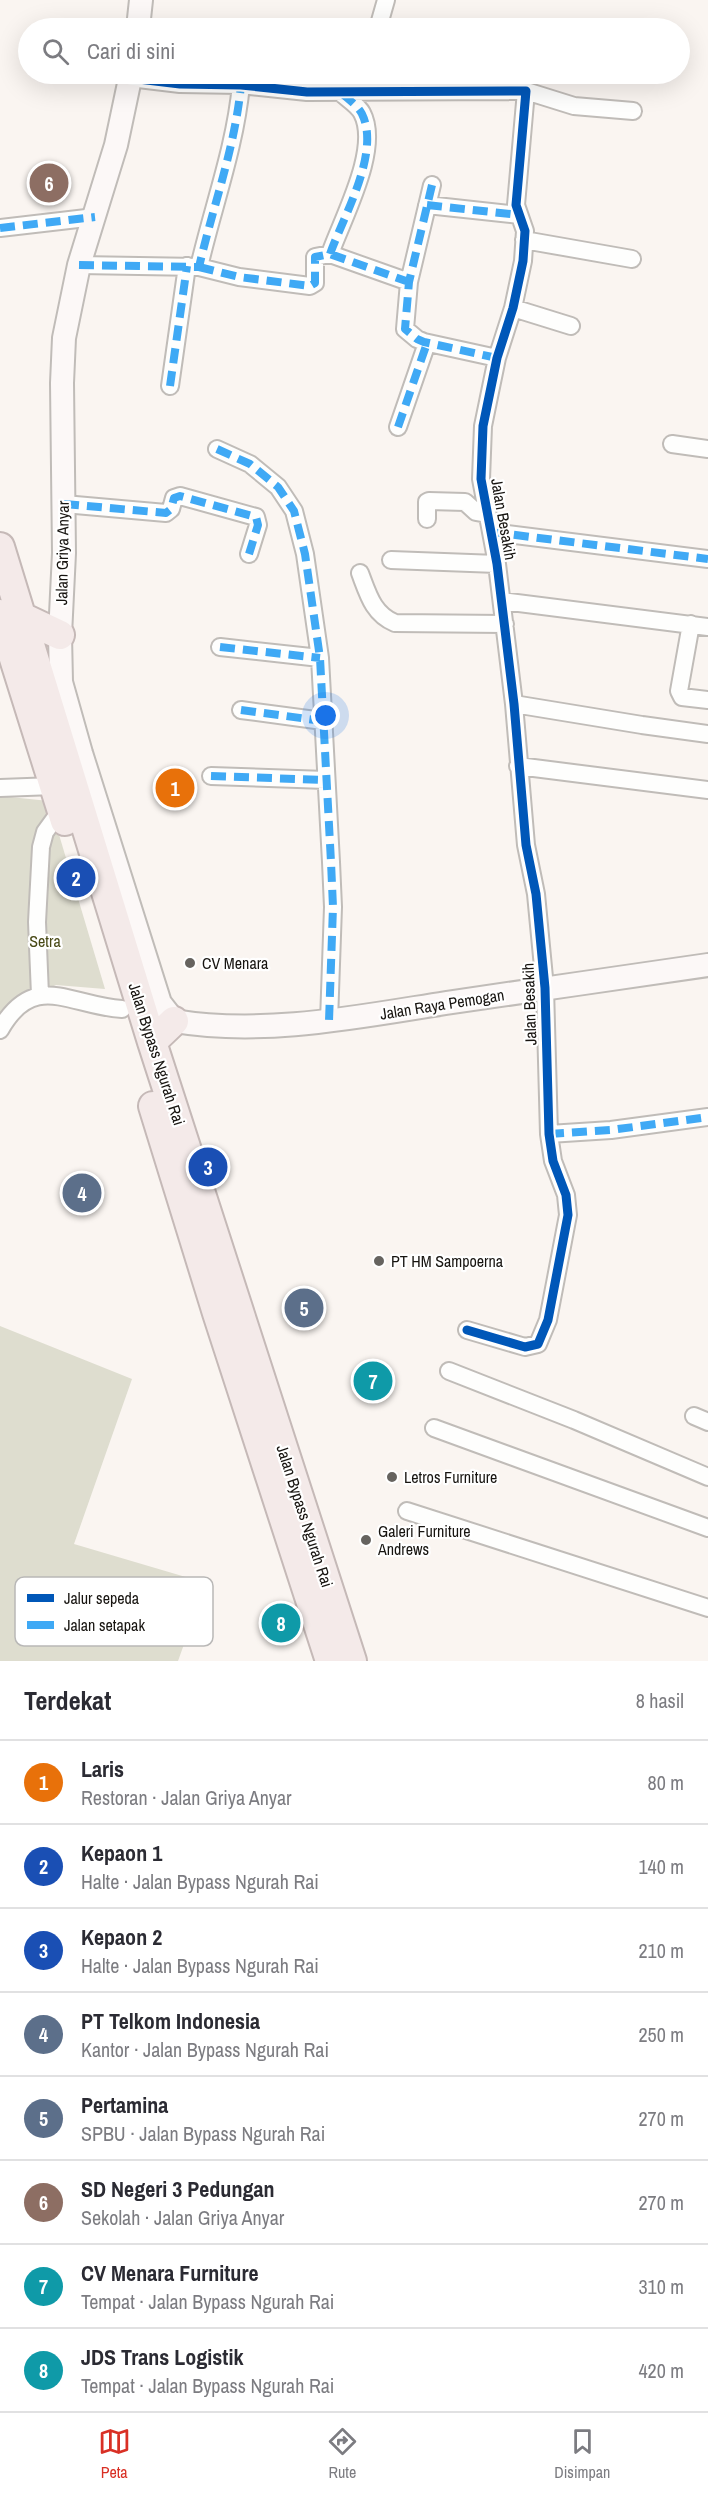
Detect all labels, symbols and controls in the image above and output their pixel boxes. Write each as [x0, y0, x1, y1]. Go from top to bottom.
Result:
search box [18, 18, 690, 84]
icon: search [39, 35, 72, 68]
text: Cari di sini [87, 36, 175, 66]
pin: 6 [29, 160, 68, 206]
street label: Jalan Besakih [486, 477, 522, 561]
street label: Jalan Griya Anyar [50, 500, 74, 605]
your location [311, 701, 340, 730]
pin: 1 [156, 766, 195, 810]
pin: 2 [56, 856, 96, 900]
park label: Setra [29, 930, 61, 952]
place label: CV Menara [202, 952, 269, 974]
marker: CV Menara [183, 956, 197, 970]
street label: Jalan Besakih [517, 962, 541, 1046]
street label: Jalan Bypass Ngurah Rai [124, 980, 190, 1128]
street label: Jalan Raya Pemogan [378, 983, 506, 1025]
pin: 3 [188, 1144, 228, 1190]
pin: 4 [62, 1170, 101, 1216]
place label: PT HM Sampoerna [391, 1250, 504, 1272]
marker: PT HM Sampoerna [372, 1254, 386, 1268]
pin: 5 [284, 1286, 324, 1330]
pin: 7 [354, 1358, 392, 1404]
street label: Jalan Bypass Ngurah Rai [272, 1442, 338, 1590]
place label: Letros Furniture [404, 1466, 497, 1488]
marker: Letros Furniture [385, 1470, 399, 1484]
place label: Galeri Furniture Andrews [377, 1520, 471, 1560]
marker: Galeri Furniture Andrews [359, 1533, 373, 1547]
legend [15, 1577, 213, 1646]
text: Jalur sepeda [64, 1587, 140, 1609]
pin: 8 [262, 1600, 300, 1646]
text: Jalan setapak [64, 1614, 145, 1636]
text: Terdekat [24, 1683, 111, 1718]
text: 8 hasil [636, 1687, 684, 1714]
text: Laris [81, 1754, 124, 1784]
text: 1 [39, 1769, 48, 1796]
text: 80 m [648, 1769, 684, 1796]
text: Restoran · Jalan Griya Anyar [81, 1784, 292, 1811]
text: Kepaon 1 [81, 1838, 162, 1868]
text: 2 [39, 1853, 48, 1880]
text: 140 m [638, 1853, 684, 1880]
text: Halte · Jalan Bypass Ngurah Rai [81, 1868, 319, 1895]
text: Kepaon 2 [81, 1922, 162, 1952]
text: 3 [39, 1937, 48, 1964]
text: 210 m [638, 1937, 684, 1964]
text: Halte · Jalan Bypass Ngurah Rai [81, 1952, 319, 1979]
text: PT Telkom Indonesia [81, 2006, 260, 2036]
text: 4 [39, 2021, 48, 2048]
text: 250 m [638, 2021, 684, 2048]
text: Kantor · Jalan Bypass Ngurah Rai [81, 2036, 329, 2063]
text: Pertamina [81, 2090, 168, 2120]
text: 5 [39, 2105, 48, 2132]
text: 270 m [638, 2105, 684, 2132]
text: SPBU · Jalan Bypass Ngurah Rai [81, 2120, 325, 2147]
text: SD Negeri 3 Pedungan [81, 2174, 275, 2204]
text: 6 [39, 2189, 48, 2216]
text: 270 m [638, 2189, 684, 2216]
text: Sekolah · Jalan Griya Anyar [81, 2204, 284, 2231]
text: CV Menara Furniture [81, 2258, 258, 2288]
text: 7 [39, 2273, 48, 2300]
text: 310 m [638, 2273, 684, 2300]
text: Tempat · Jalan Bypass Ngurah Rai [81, 2288, 334, 2315]
text: JDS Trans Logistik [81, 2342, 243, 2372]
text: 8 [39, 2357, 48, 2384]
text: 420 m [638, 2357, 684, 2384]
text: Tempat · Jalan Bypass Ngurah Rai [81, 2372, 334, 2399]
tab: Peta [98, 2425, 131, 2483]
tab: Rute [326, 2425, 359, 2483]
tab: Disimpan [554, 2425, 610, 2483]

